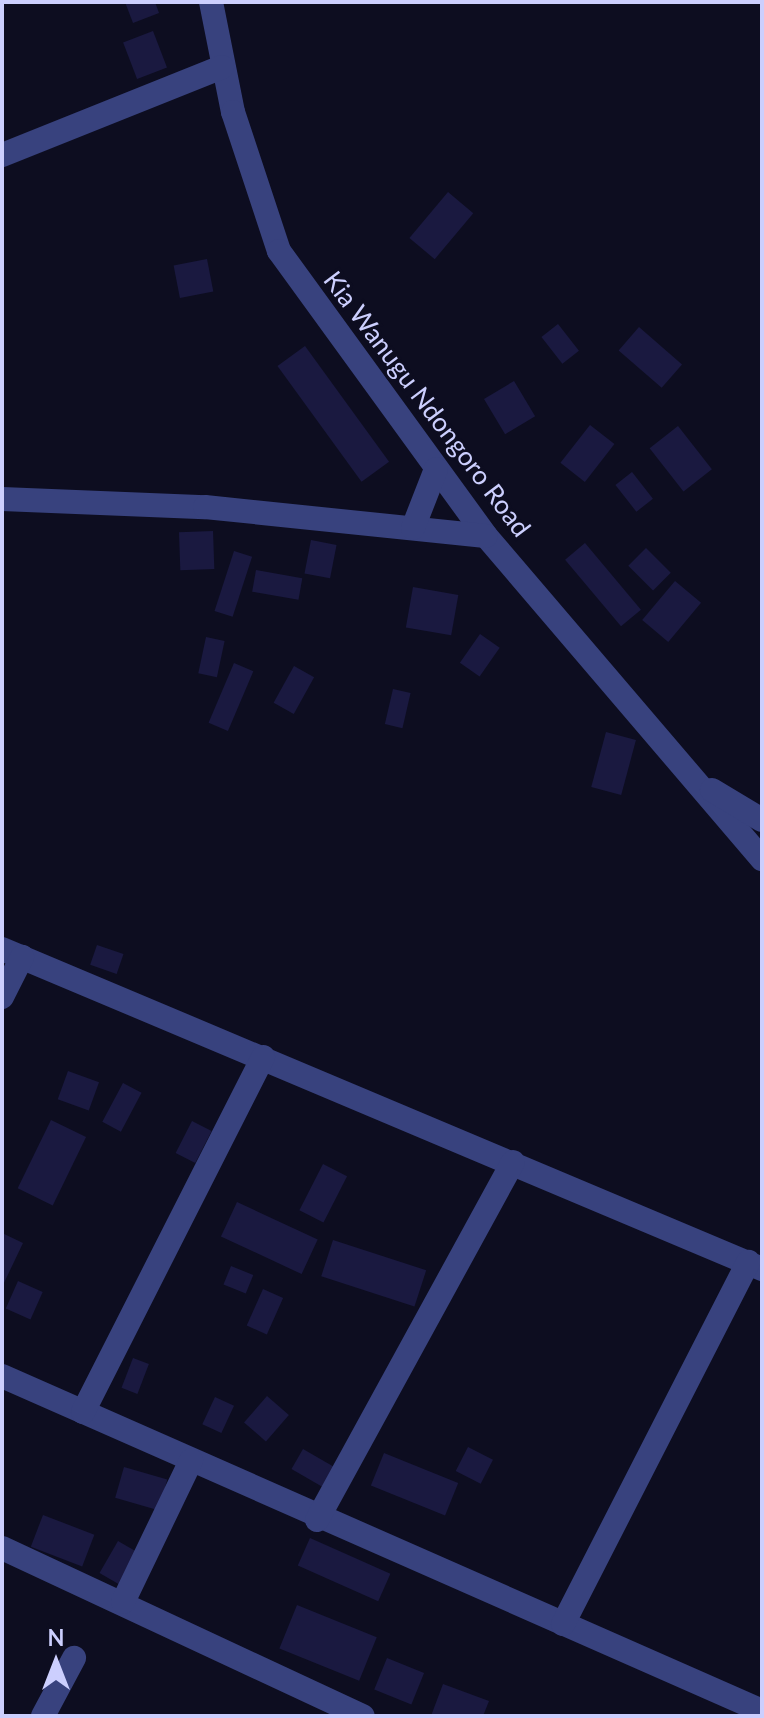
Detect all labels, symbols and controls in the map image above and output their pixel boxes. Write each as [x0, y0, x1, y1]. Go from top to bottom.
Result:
street label: Kia Wanugu Ndongoro Road [317, 265, 537, 543]
north arrow [16, 1622, 96, 1702]
text: N [48, 1624, 64, 1651]

